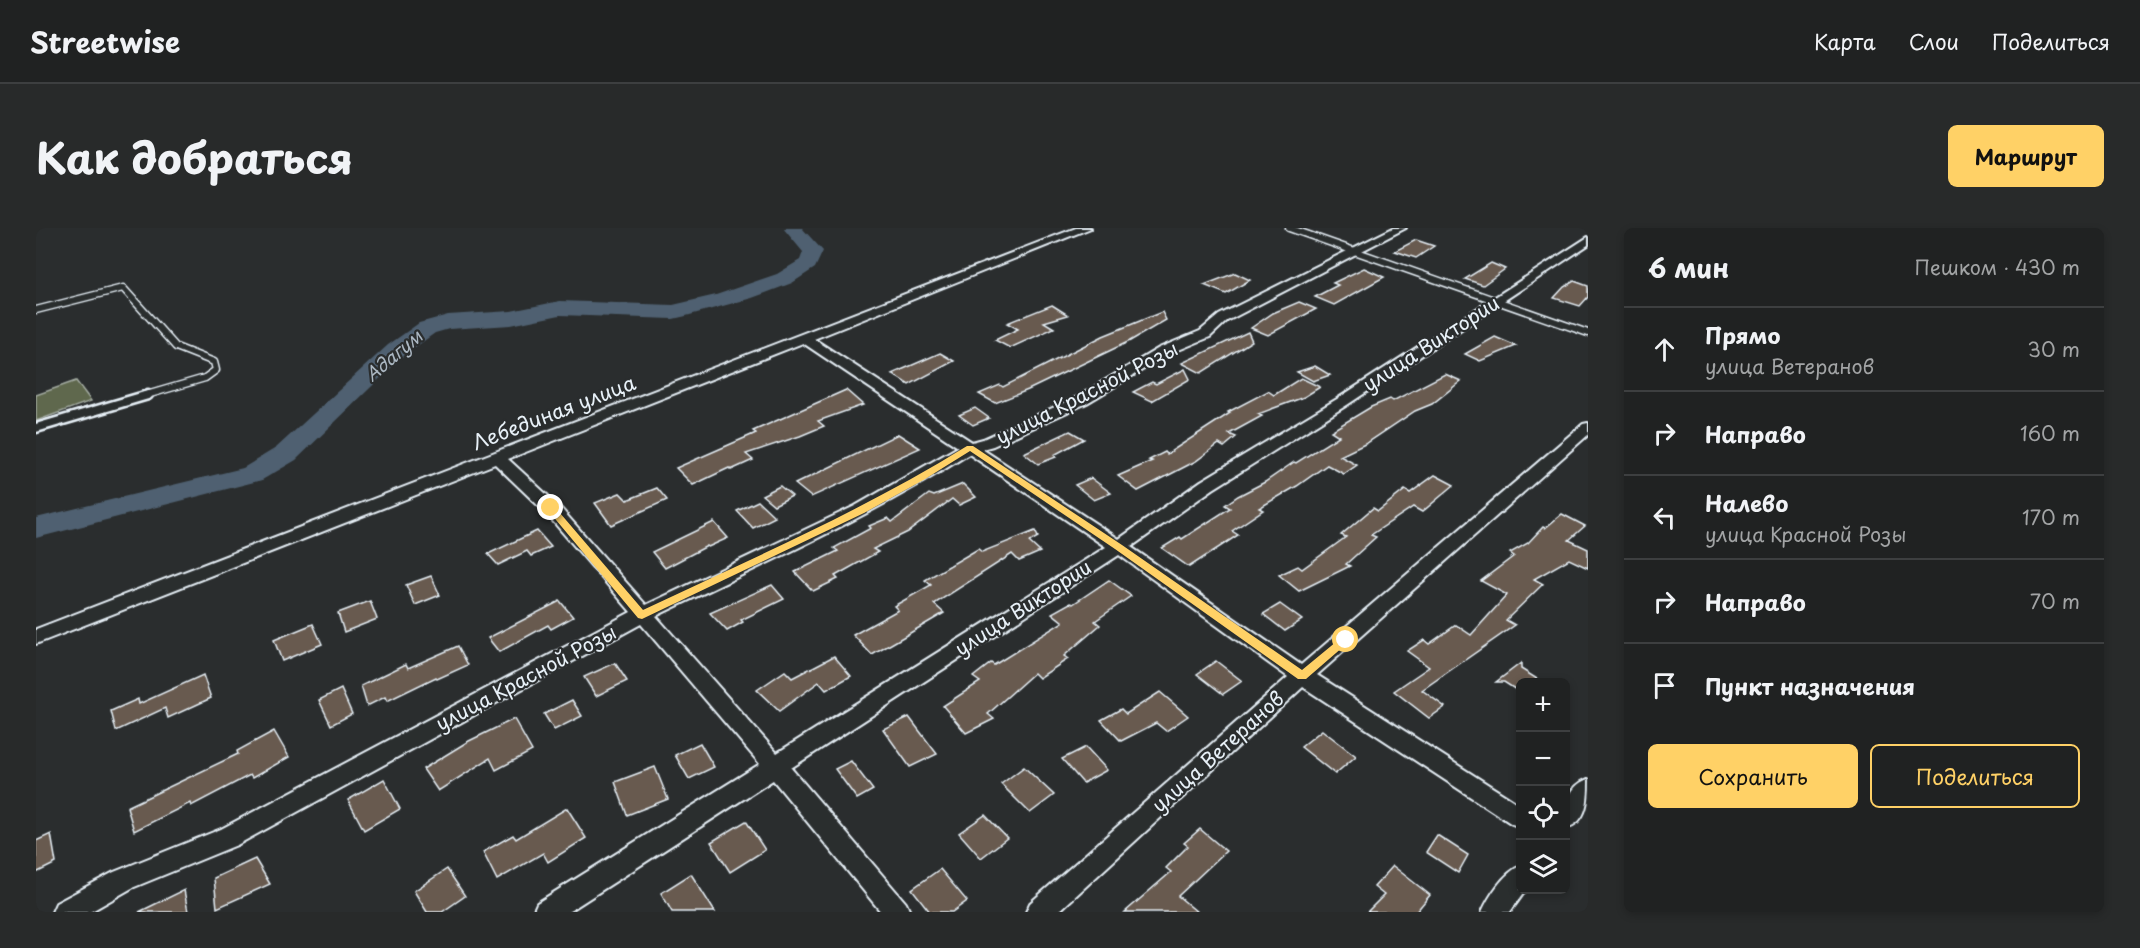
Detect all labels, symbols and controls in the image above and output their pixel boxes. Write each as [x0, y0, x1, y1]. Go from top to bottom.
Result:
text: Streetwise [30, 20, 180, 63]
text: Карта [1814, 25, 1876, 57]
text: Слои [1909, 25, 1959, 57]
text: Поделиться [1992, 25, 2110, 57]
text: Как добраться [36, 125, 353, 188]
button: Маршрут [1948, 125, 2104, 187]
text: 6 мин [1648, 248, 1729, 287]
text: Пешком · 430 m [1915, 252, 2080, 282]
street label: улица Виктории [1356, 288, 1505, 399]
text: Прямо [1705, 318, 1780, 351]
water label: Адагум [358, 323, 428, 387]
street label: улица Красной Розы [990, 333, 1183, 451]
icon: ahead [1648, 333, 1681, 366]
text: 30 m [2027, 334, 2080, 364]
text: улица Ветеранов [1705, 351, 1874, 381]
street label: Лебединая улица [468, 367, 640, 457]
icon: right [1648, 417, 1681, 450]
text: Направо [1705, 417, 1806, 450]
text: 160 m [2020, 418, 2080, 448]
text: Налево [1705, 486, 1788, 519]
route end [537, 494, 563, 520]
icon: left [1648, 501, 1681, 534]
text: 170 m [2022, 502, 2080, 532]
text: улица Красной Розы [1705, 519, 1906, 549]
street label: улица Виктории [948, 552, 1097, 663]
icon: right [1648, 585, 1681, 618]
text: Направо [1705, 585, 1806, 618]
text: 70 m [2030, 586, 2080, 616]
street label: улица Красной Розы [430, 617, 621, 738]
route start [1332, 626, 1358, 652]
icon: arrive [1648, 669, 1681, 702]
text: Пункт назначения [1705, 669, 1915, 702]
map controls [1516, 678, 1570, 894]
button: + [1516, 678, 1570, 732]
street label: улица Ветеранов [1144, 683, 1290, 819]
button: − [1516, 732, 1570, 786]
button: Сохранить [1648, 744, 1858, 808]
button: Поделиться [1870, 744, 2080, 808]
button: locate [1516, 786, 1570, 840]
button: layers [1516, 840, 1570, 894]

